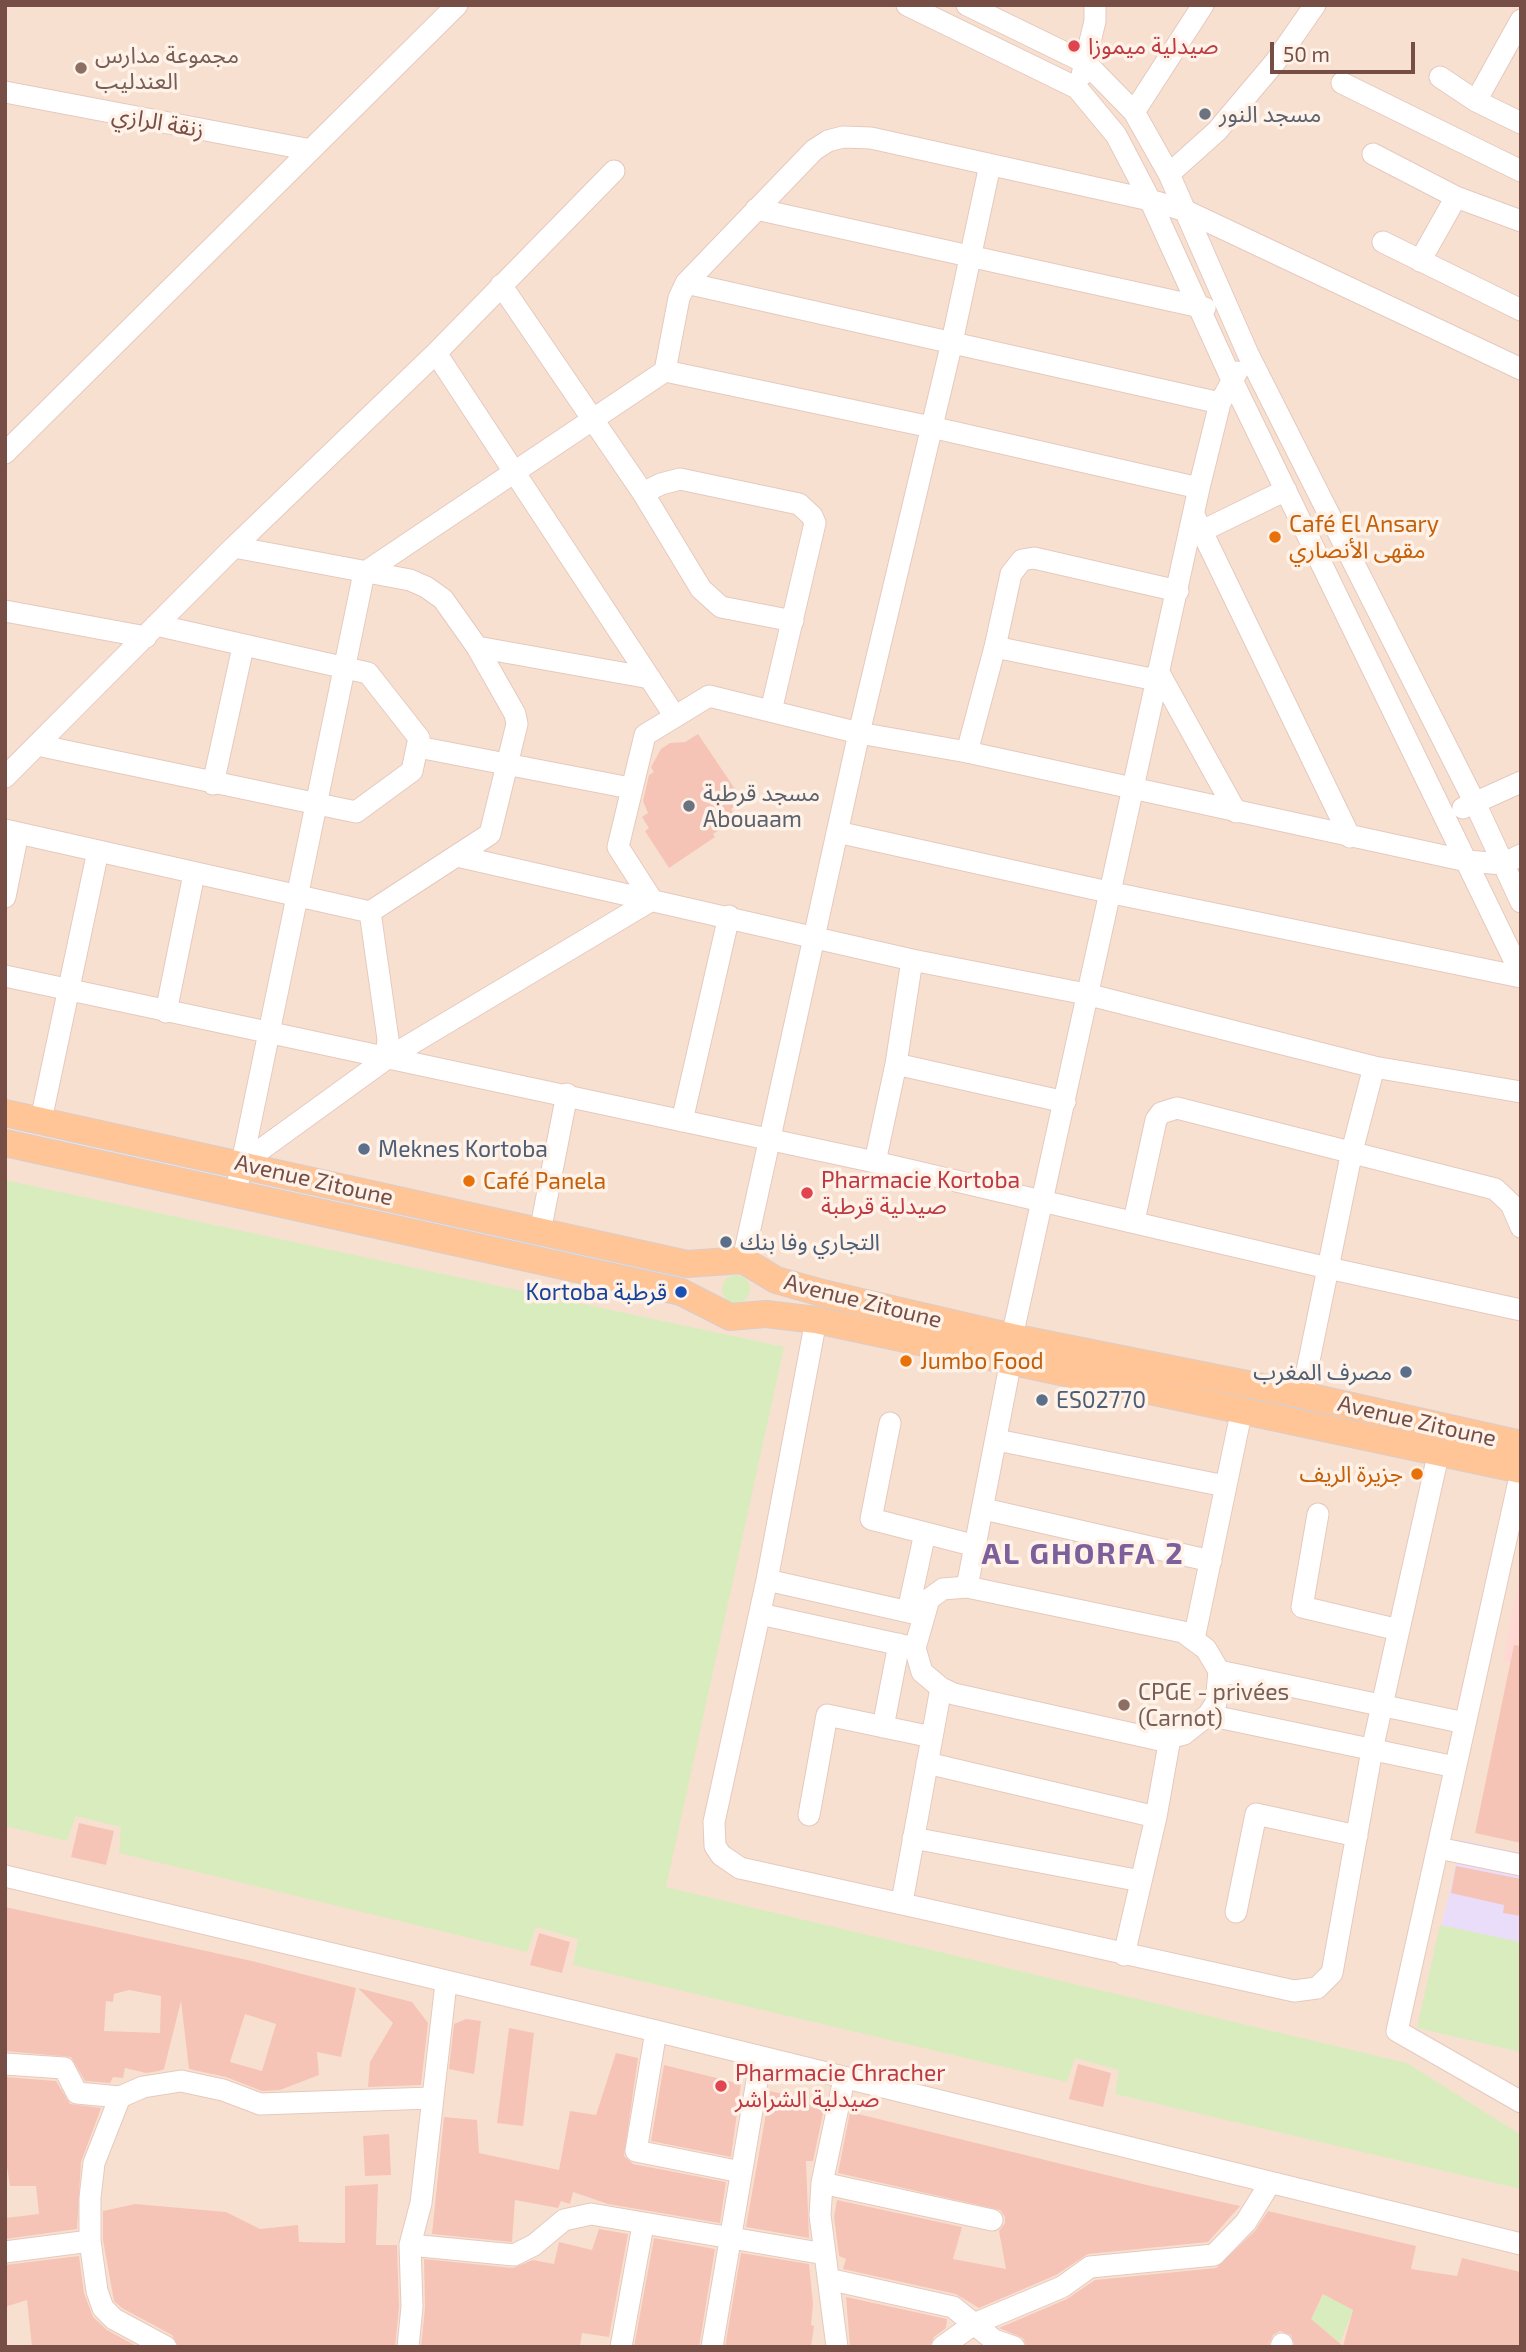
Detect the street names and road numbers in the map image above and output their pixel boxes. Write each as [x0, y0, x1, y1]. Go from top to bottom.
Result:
street label: زنقة الرازي [110, 100, 206, 144]
street label: Avenue Zitoune [232, 1148, 396, 1212]
street label: Avenue Zitoune [781, 1268, 945, 1334]
street label: Avenue Zitoune [1335, 1389, 1499, 1453]

